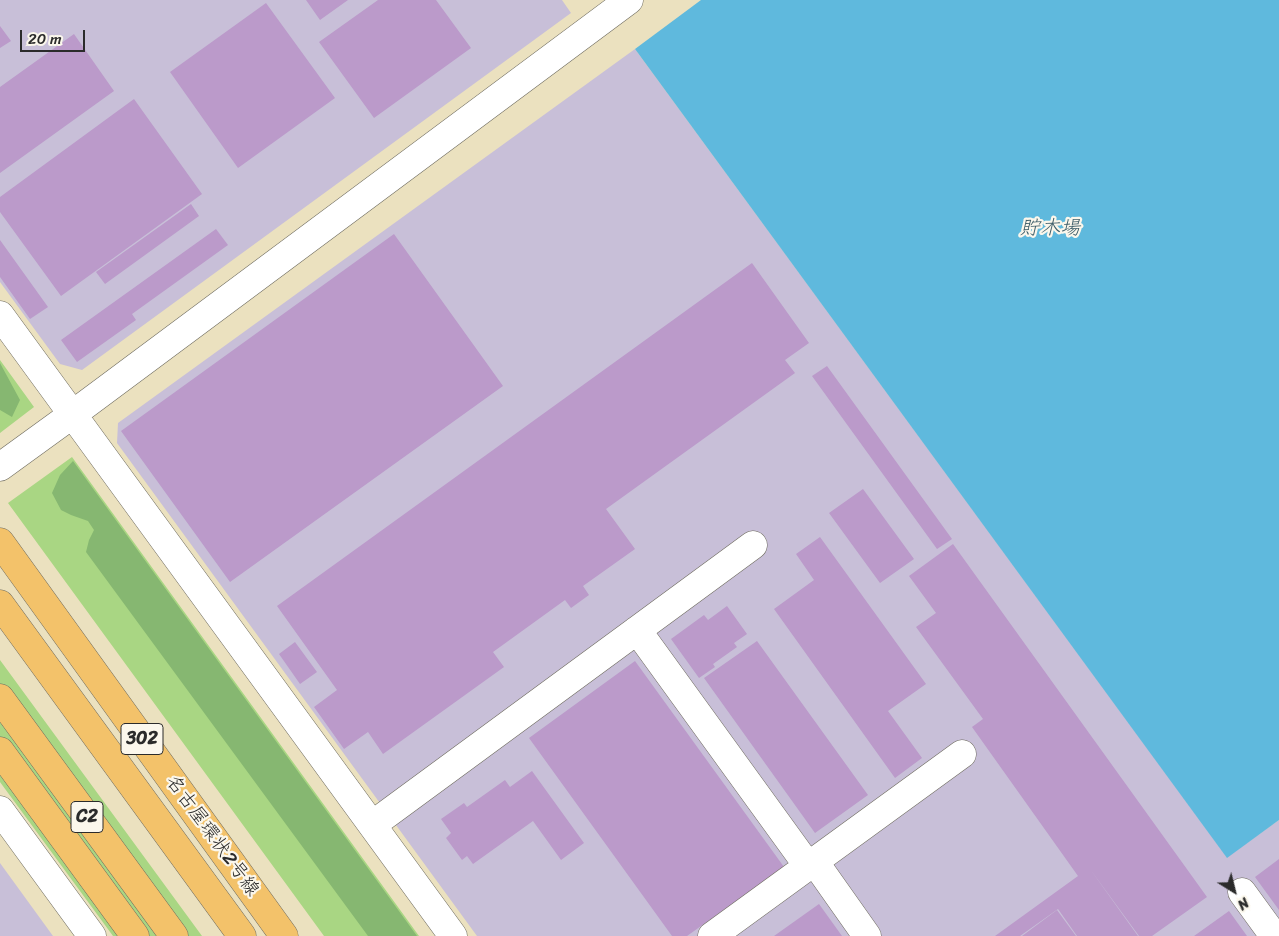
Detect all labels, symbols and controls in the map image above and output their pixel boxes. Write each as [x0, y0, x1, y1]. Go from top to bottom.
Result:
scale bar [22, 20, 88, 52]
text: 20 m [28, 26, 62, 52]
water label: 貯木場 [1020, 217, 1080, 241]
road number: 302 [121, 724, 163, 754]
street label: 名古屋環状2号線 [160, 771, 264, 901]
road number: C2 [71, 802, 103, 832]
north arrow [1209, 866, 1259, 916]
text: N [1232, 891, 1254, 916]

